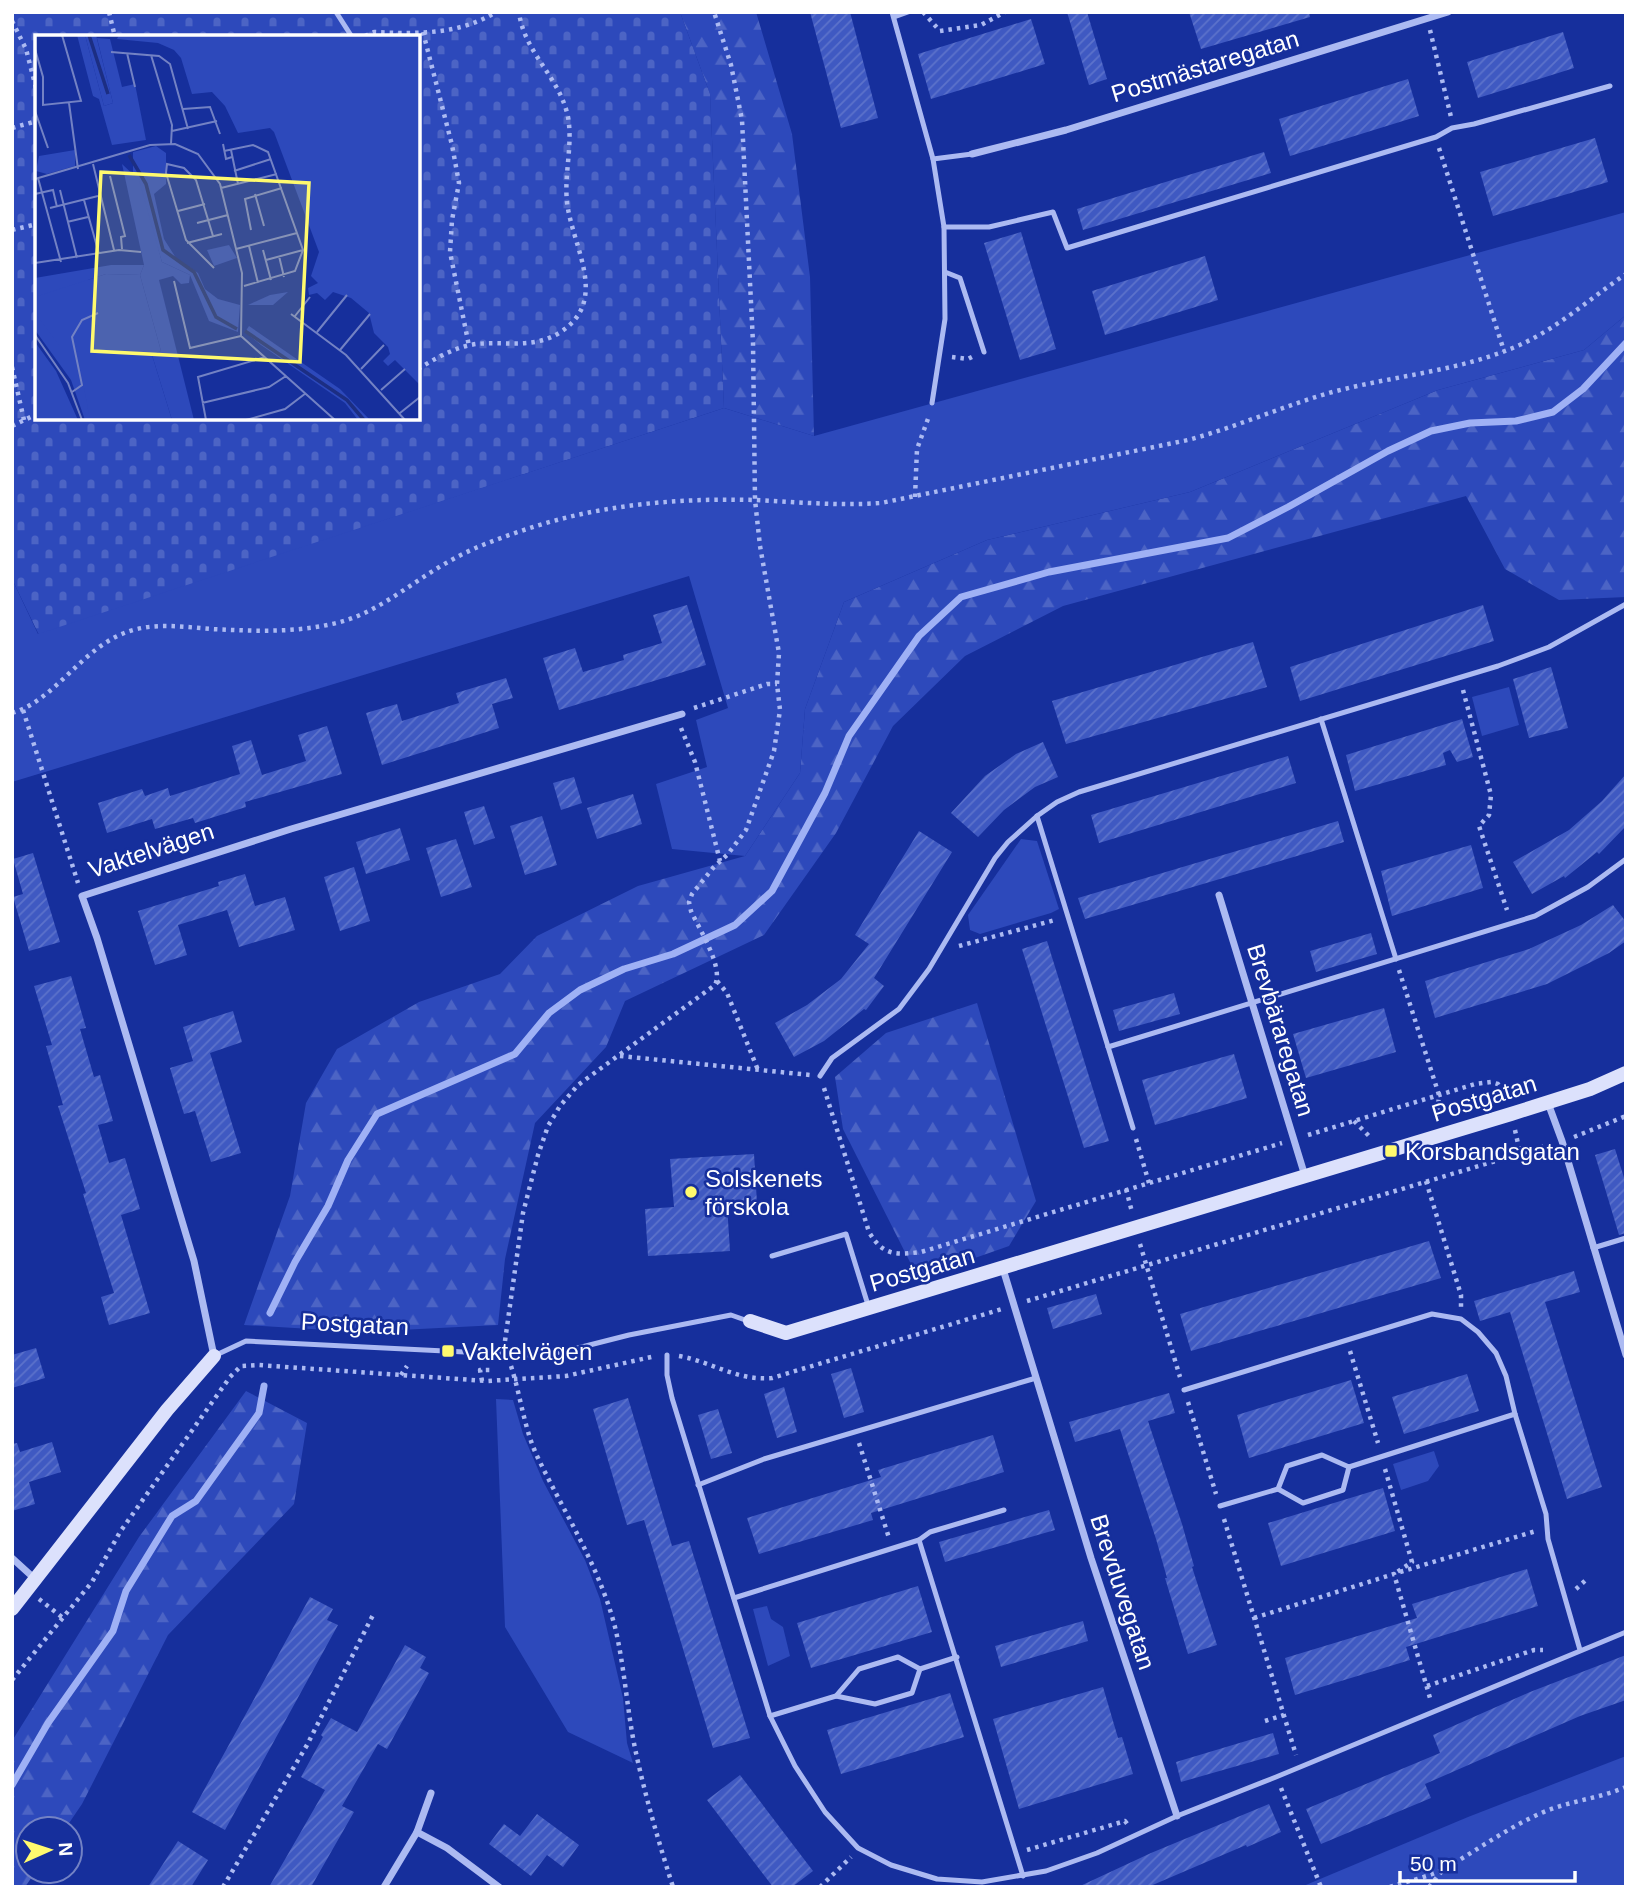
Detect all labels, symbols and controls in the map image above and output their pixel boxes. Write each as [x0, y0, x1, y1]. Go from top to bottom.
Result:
street label: Postmästaregatan [1108, 25, 1302, 107]
inset map [35, 35, 420, 420]
street label: Vaktelvägen [85, 817, 217, 883]
street label: Brevbäraregatan [1242, 941, 1320, 1119]
street label: Postgatan [1428, 1069, 1540, 1127]
place label: Korsbandsgatan [1405, 1138, 1580, 1165]
marker: Korsbandsgatan [1383, 1143, 1399, 1159]
place label: Solskenets förskola [705, 1165, 822, 1220]
marker: Solskenets förskola [683, 1184, 699, 1200]
street label: Postgatan [866, 1241, 978, 1297]
street label: Postgatan [300, 1308, 410, 1340]
place label: Vaktelvägen [462, 1338, 592, 1365]
marker: Vaktelvägen [440, 1343, 456, 1359]
street label: Brevduvegatan [1085, 1511, 1161, 1673]
north arrow [14, 1815, 84, 1885]
scale bar [1400, 1840, 1575, 1884]
text: N [55, 1842, 76, 1857]
text: 50 m [1410, 1852, 1457, 1875]

